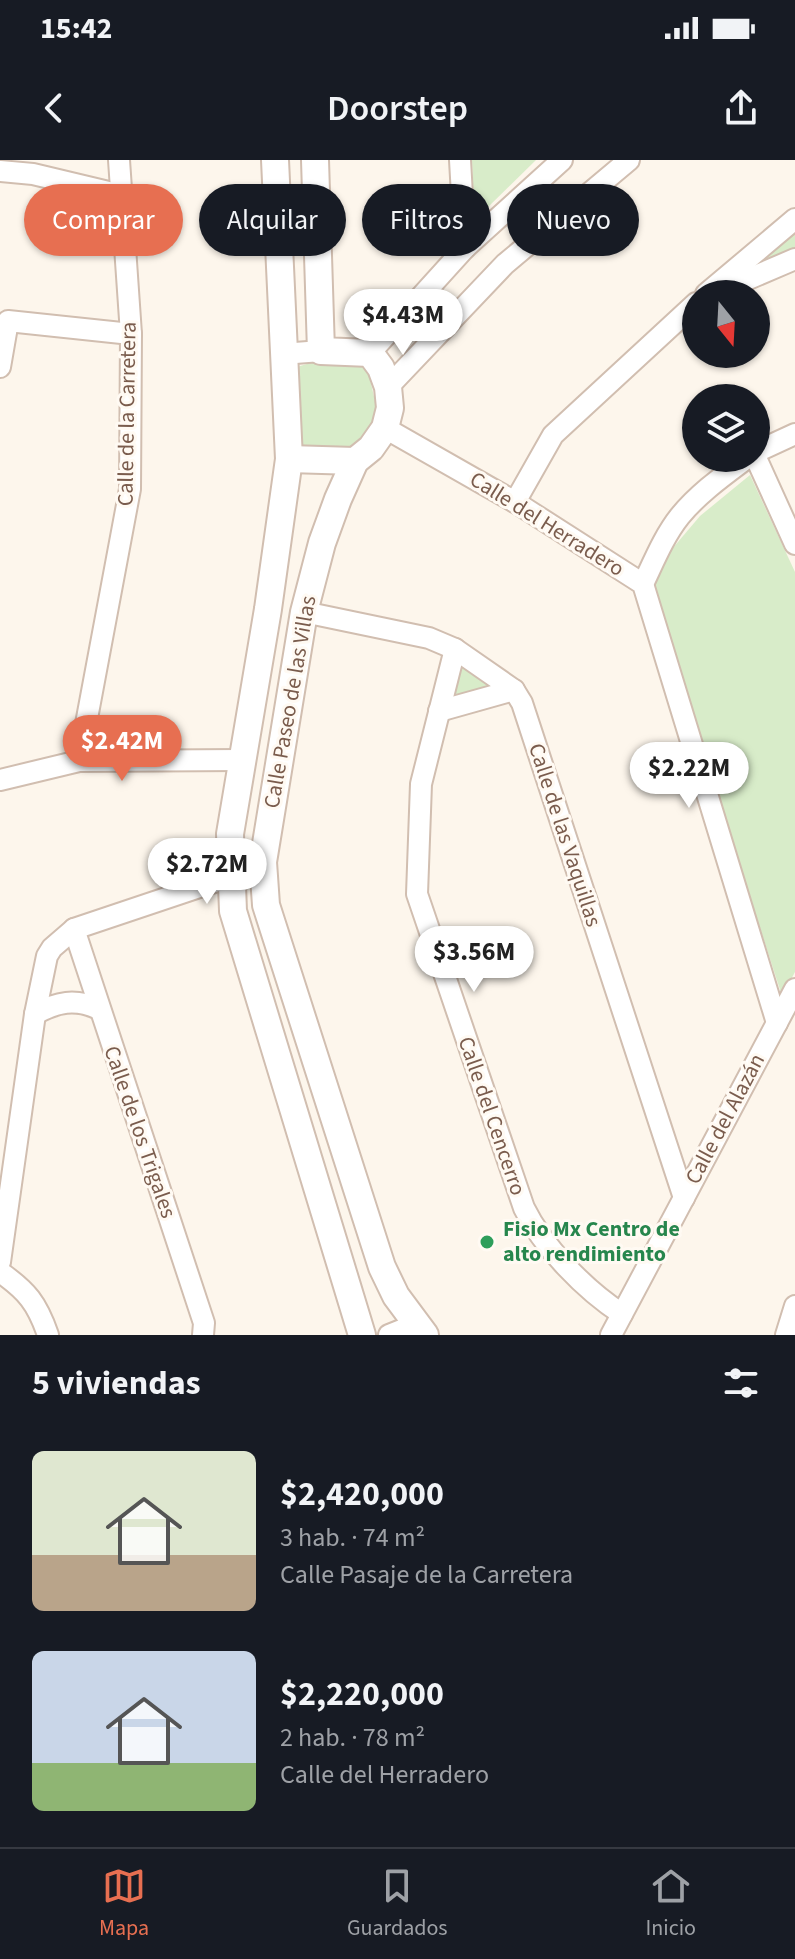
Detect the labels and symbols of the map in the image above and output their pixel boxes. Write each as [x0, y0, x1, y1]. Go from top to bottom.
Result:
north arrow [682, 280, 770, 368]
pin: $4.43M [338, 289, 468, 357]
street label: Calle de la Carretera [109, 322, 145, 506]
street label: Calle del Herradero [464, 464, 630, 584]
street label: Calle Paseo de las Villas [256, 593, 324, 811]
pin: $2.42M [57, 715, 187, 783]
street label: Calle de las Vaquillas [520, 739, 610, 931]
pin: $2.22M [624, 742, 754, 810]
pin: $2.72M [142, 838, 272, 906]
pin: $3.56M [409, 926, 539, 994]
street label: Calle del Cencerro [450, 1032, 534, 1200]
street label: Calle de los Trigales [96, 1042, 184, 1222]
street label: Calle del Alazán [677, 1048, 773, 1190]
place label: Fisio Mx Centro de alto rendimiento [503, 1213, 680, 1270]
marker: Fisio Mx Centro de alto rendimiento [478, 1233, 496, 1251]

